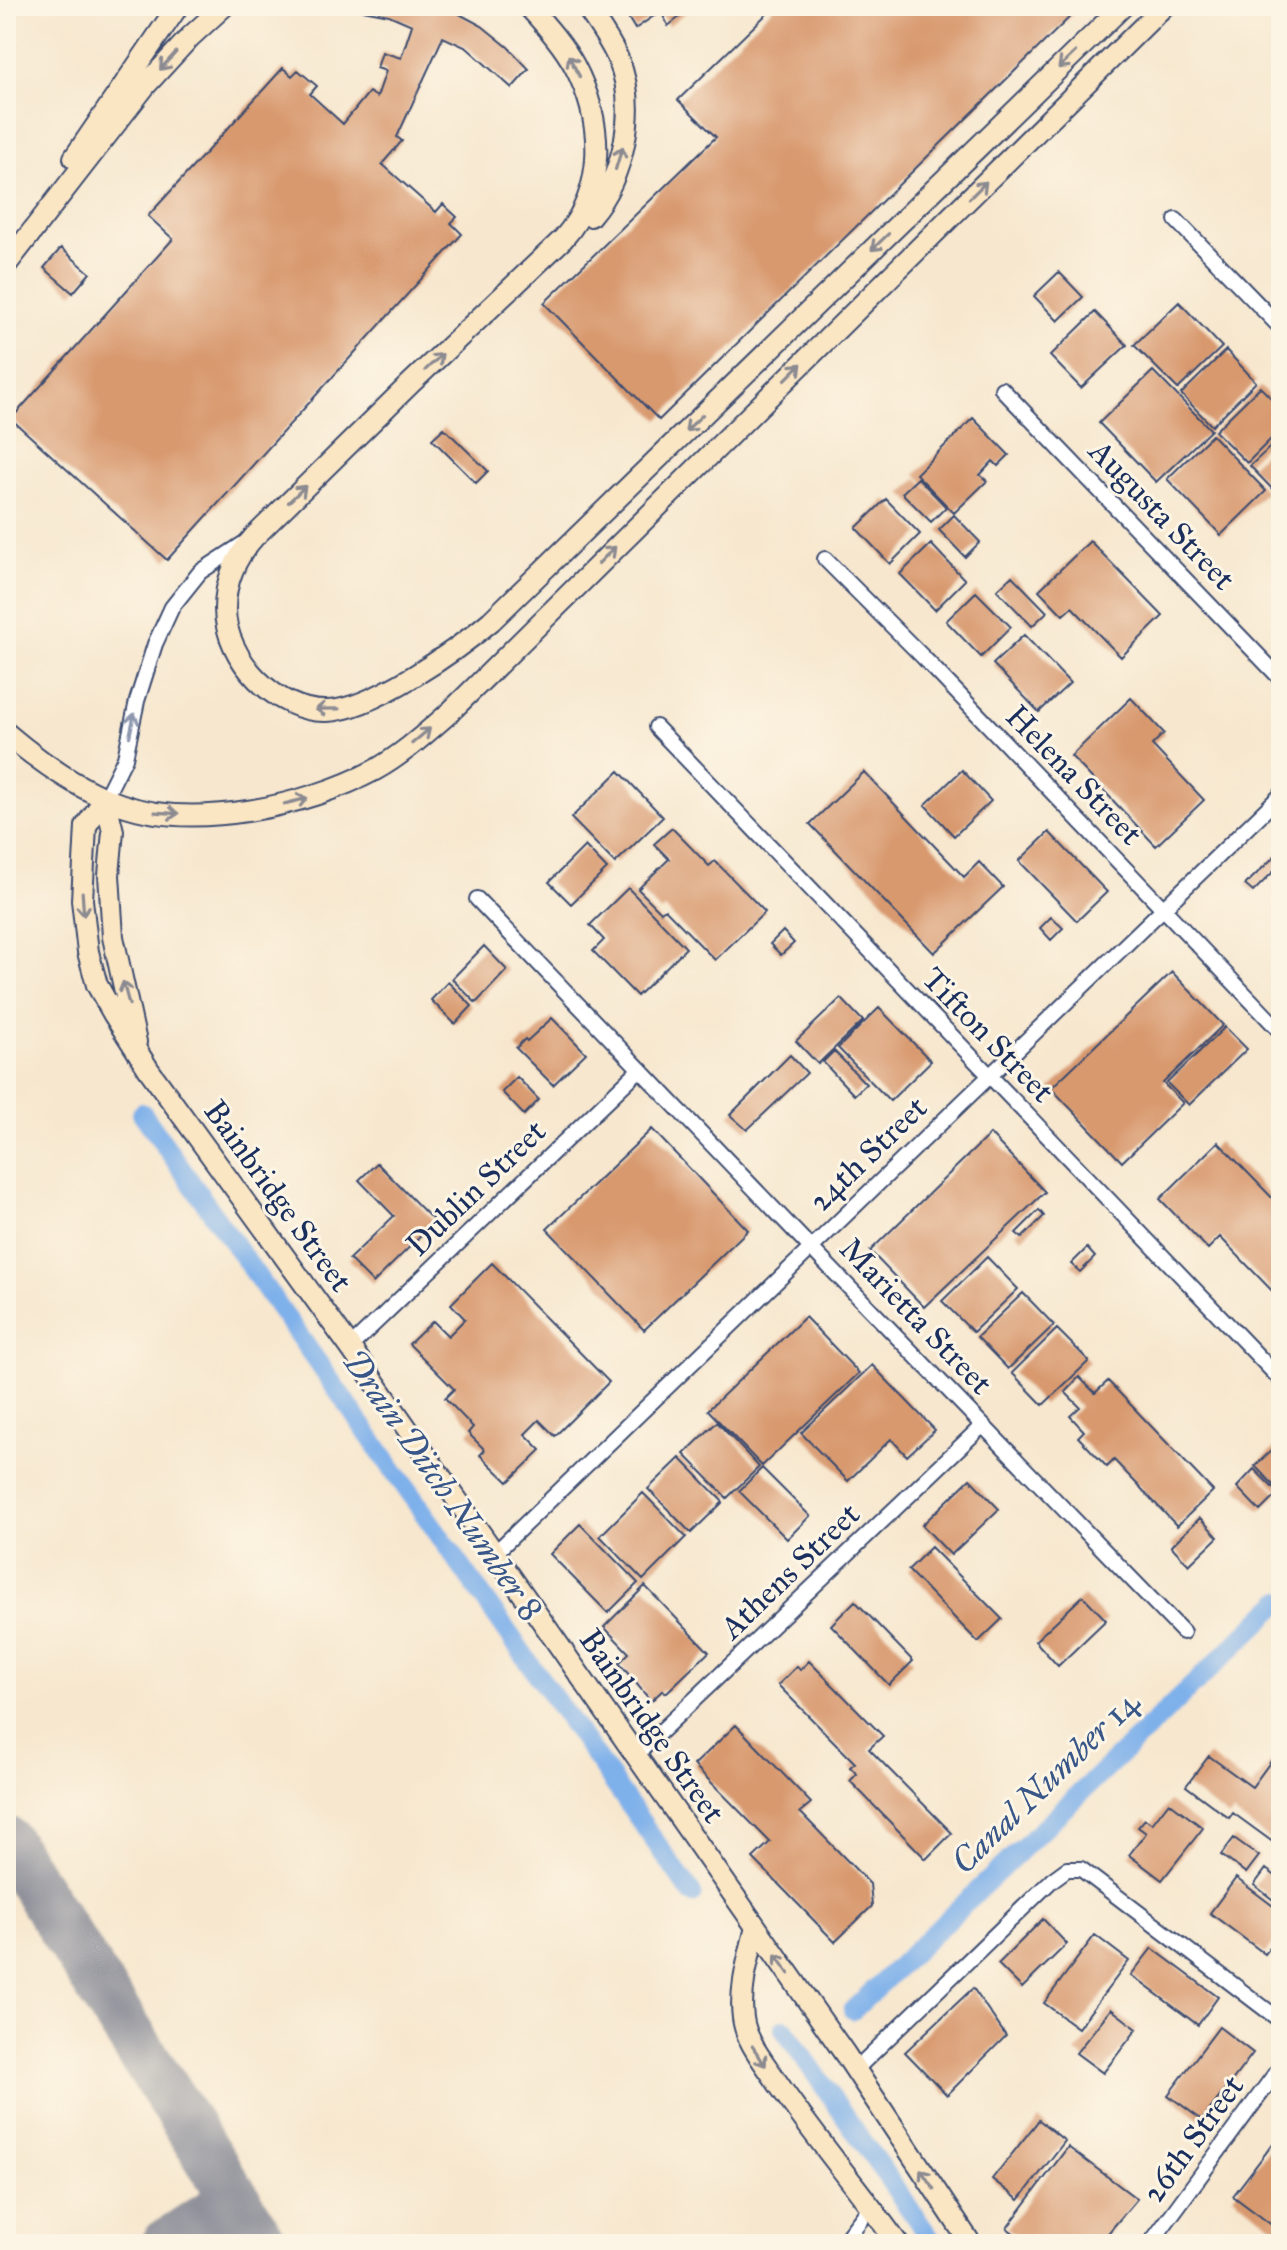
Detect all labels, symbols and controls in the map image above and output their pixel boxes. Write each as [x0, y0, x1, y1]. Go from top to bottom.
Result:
one-way arrow [160, 50, 178, 70]
one-way arrow [1057, 51, 1077, 70]
one-way arrow [565, 55, 581, 78]
one-way arrow [613, 145, 628, 170]
one-way arrow [968, 181, 987, 200]
one-way arrow [870, 232, 890, 251]
one-way arrow [423, 353, 443, 371]
one-way arrow [783, 363, 803, 382]
one-way arrow [685, 413, 704, 432]
street label: Augusta Street [1079, 430, 1243, 598]
one-way arrow [287, 485, 306, 504]
one-way arrow [597, 546, 616, 565]
street label: Helena Street [998, 697, 1150, 853]
one-way arrow [315, 702, 341, 717]
one-way arrow [125, 713, 140, 739]
one-way arrow [411, 727, 431, 745]
one-way arrow [282, 792, 308, 807]
one-way arrow [153, 806, 180, 821]
one-way arrow [76, 890, 91, 917]
street label: Tifton Street [914, 959, 1062, 1111]
one-way arrow [117, 981, 132, 1007]
street label: 24th Street [801, 1088, 935, 1220]
street label: Bainbridge Street [195, 1093, 361, 1299]
street label: Dublin Street [398, 1112, 554, 1264]
street label: Marietta Street [831, 1229, 1001, 1403]
water label: Drain Ditch Number 8 [334, 1341, 552, 1629]
street label: Athens Street [711, 1495, 868, 1649]
street label: Bainbridge Street [571, 1622, 733, 1830]
water label: Canal Number 14 [943, 1681, 1148, 1882]
one-way arrow [774, 1953, 790, 1975]
one-way arrow [752, 2044, 768, 2067]
street label: 26th Street [1134, 2068, 1252, 2210]
one-way arrow [919, 2169, 935, 2191]

